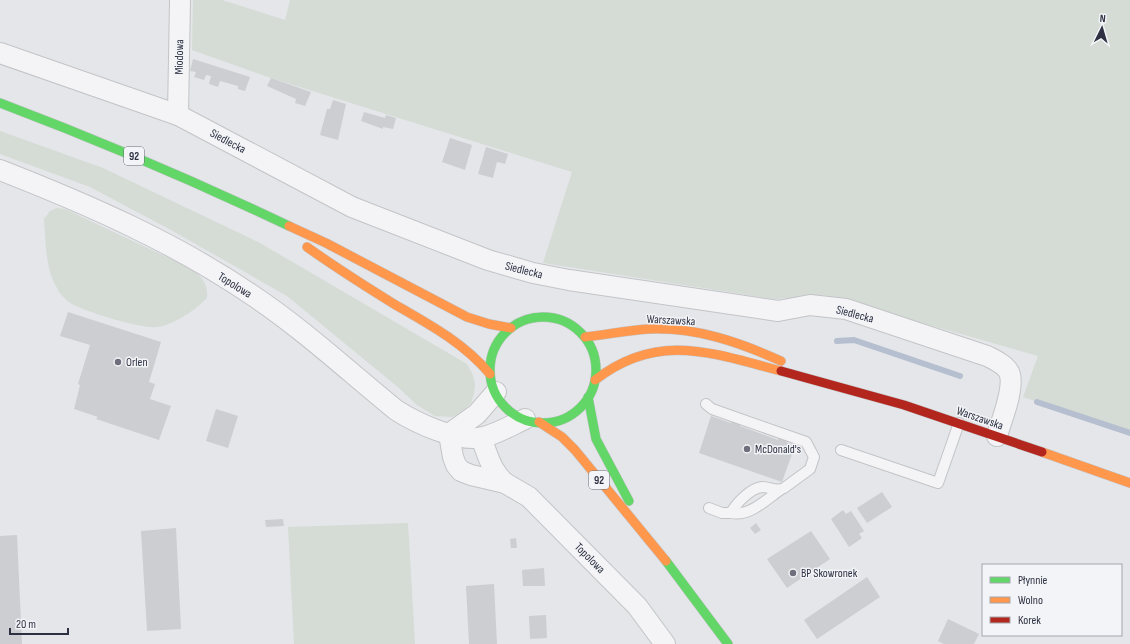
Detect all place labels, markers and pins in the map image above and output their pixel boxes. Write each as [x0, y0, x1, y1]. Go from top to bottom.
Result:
place label: Orlen [126, 355, 148, 370]
marker: Orlen [113, 357, 123, 367]
place label: McDonald's [755, 442, 801, 457]
marker: McDonald's [742, 444, 752, 454]
place label: BP Skowronek [801, 566, 858, 581]
marker: BP Skowronek [788, 568, 798, 578]

